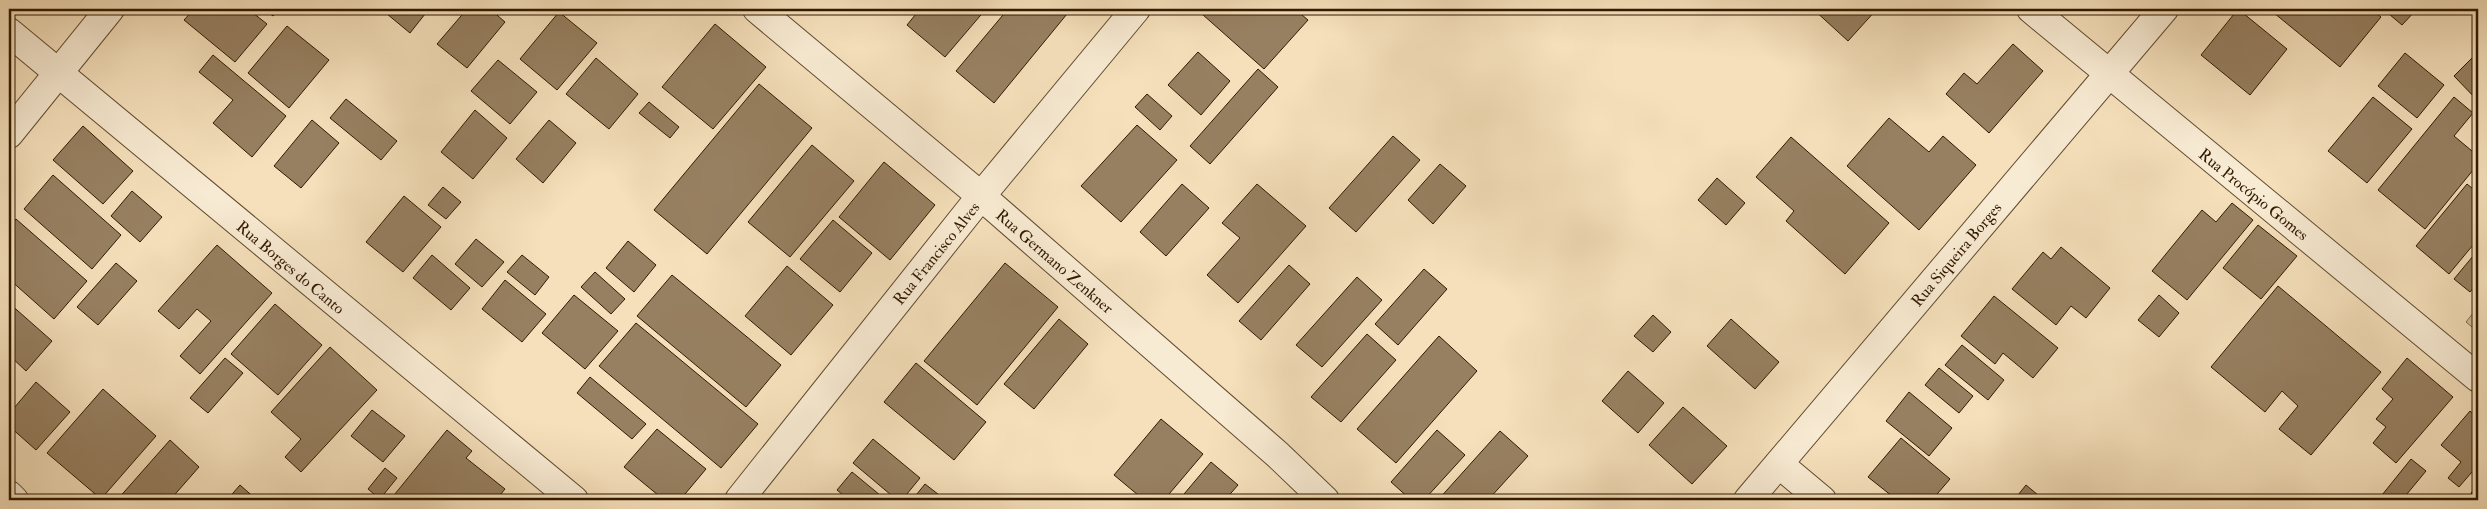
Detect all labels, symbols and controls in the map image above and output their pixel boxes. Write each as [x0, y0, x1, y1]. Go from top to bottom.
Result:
street label: Rua Procópio Gomes [2194, 144, 2312, 246]
street label: Rua Francisco Alves [889, 198, 984, 309]
street label: Rua Siqueira Borges [1907, 198, 2006, 311]
street label: Rua Germano Zenkner [991, 205, 1117, 318]
street label: Rua Borges do Canto [232, 217, 349, 319]

